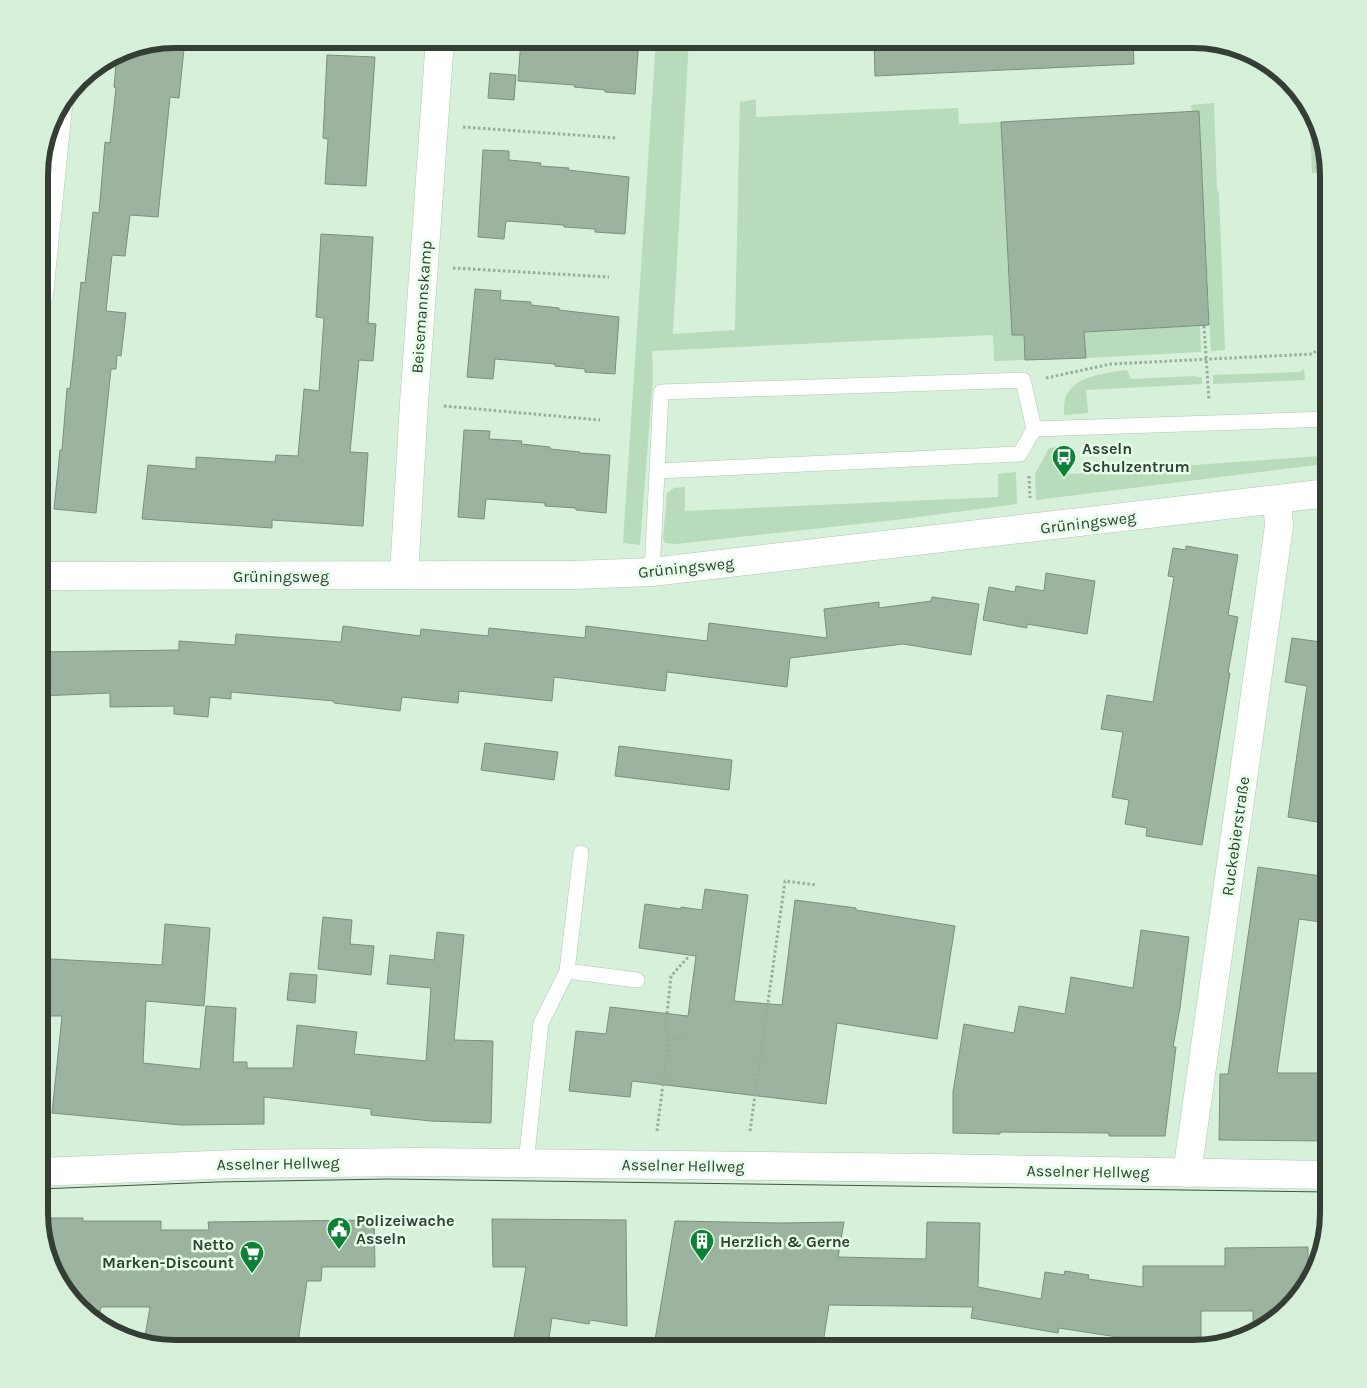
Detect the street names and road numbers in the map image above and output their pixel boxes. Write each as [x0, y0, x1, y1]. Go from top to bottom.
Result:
street label: Beisemannskamp [407, 240, 436, 374]
street label: Grüningsweg [1039, 507, 1137, 538]
street label: Grüningsweg [637, 553, 735, 582]
street label: Grüningsweg [233, 567, 329, 586]
street label: Ruckebierstraße [1218, 775, 1253, 897]
street label: Asselner Hellweg [216, 1153, 340, 1174]
street label: Asselner Hellweg [621, 1155, 745, 1176]
street label: Asselner Hellweg [1026, 1161, 1150, 1182]

